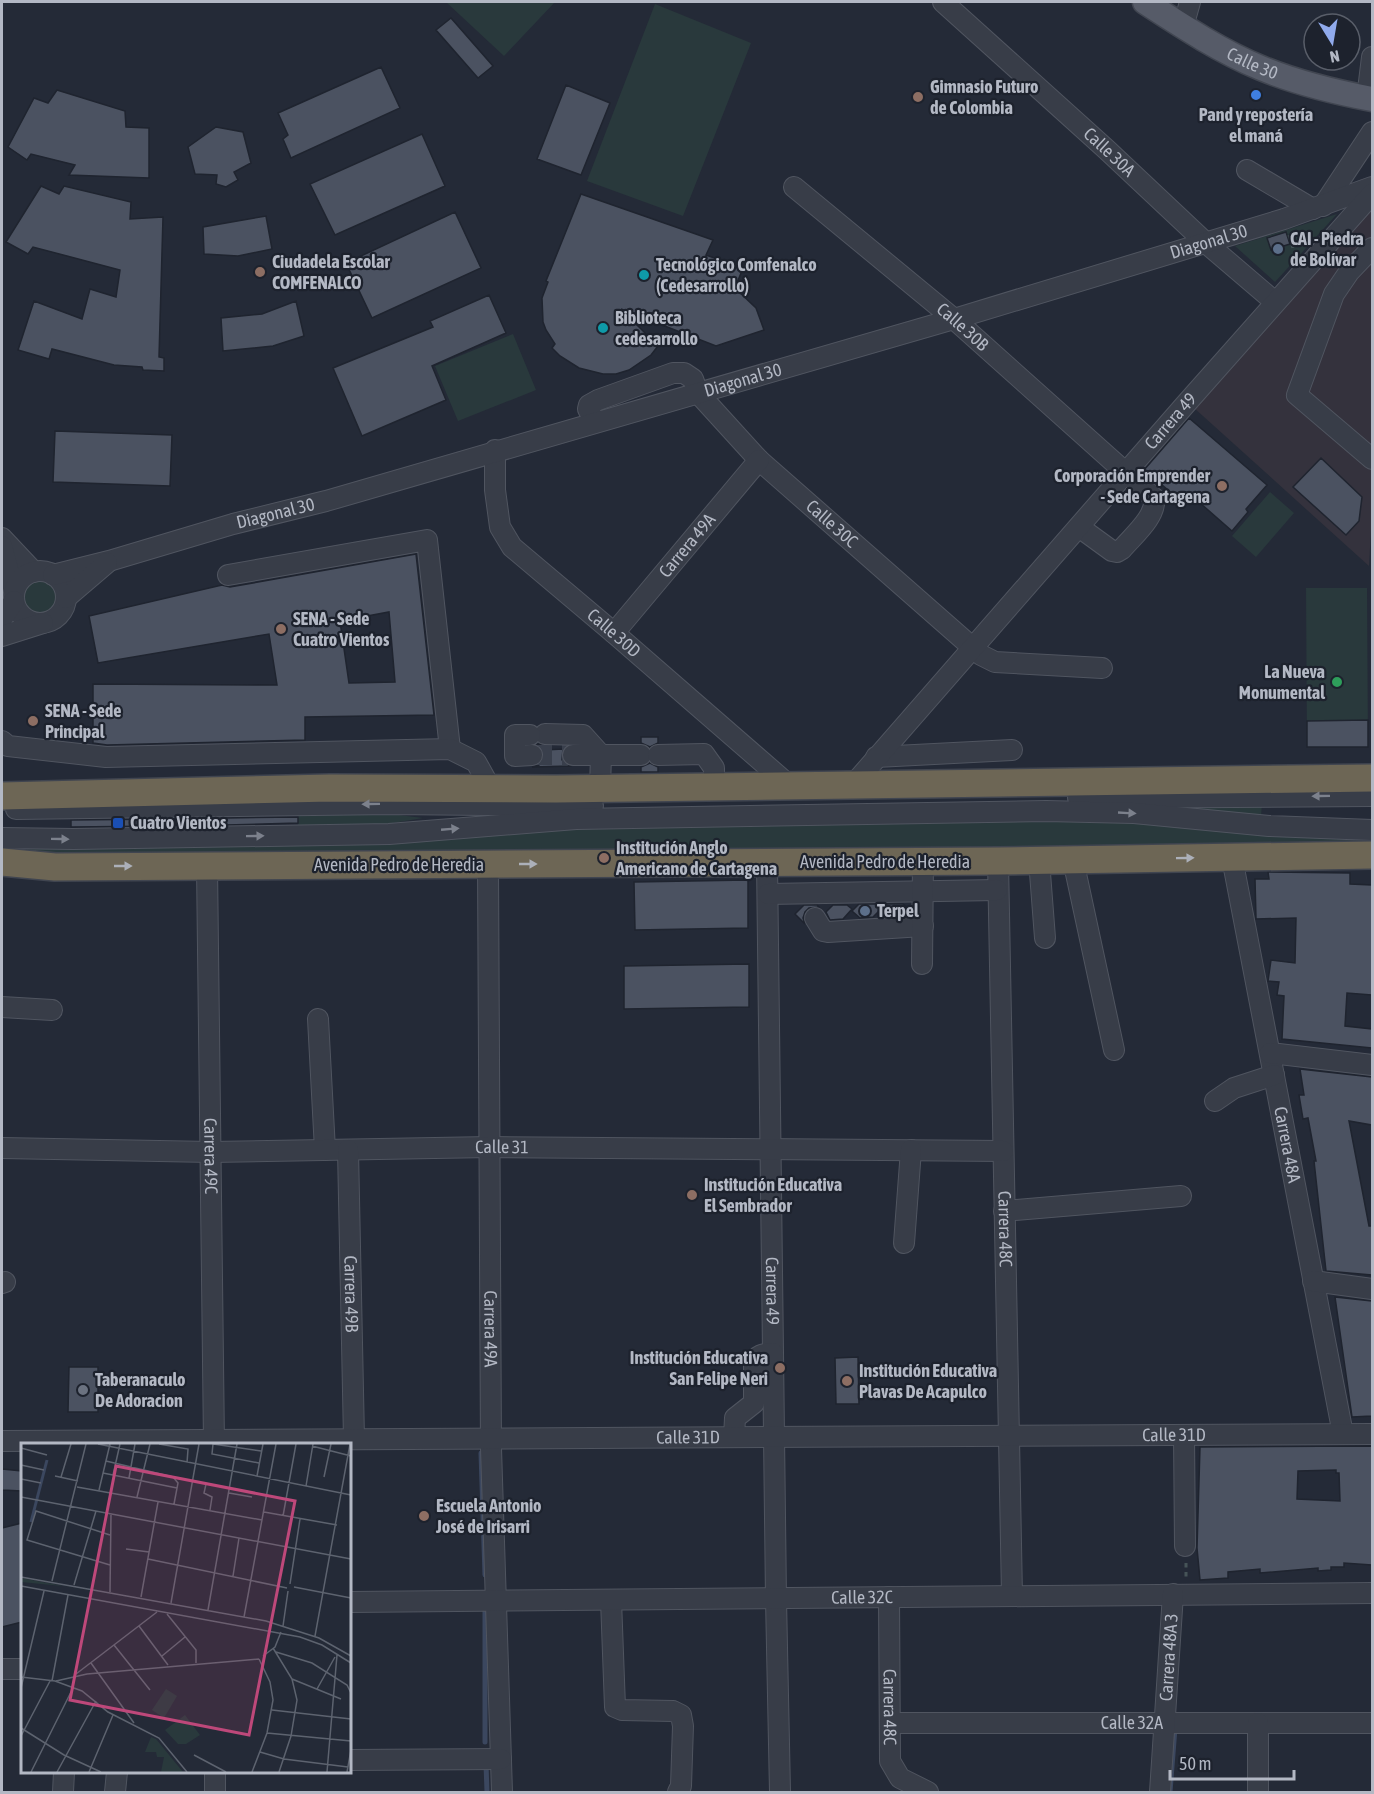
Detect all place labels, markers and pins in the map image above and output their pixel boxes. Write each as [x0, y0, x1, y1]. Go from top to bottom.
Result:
place label: Gimnasio Futuro de Colombia [930, 76, 1039, 118]
marker: Pand y repostería el maná [1249, 88, 1263, 102]
marker: Gimnasio Futuro de Colombia [911, 90, 925, 104]
place label: Pand y repostería el maná [1199, 104, 1313, 146]
place label: CAI - Piedra de Bolívar [1290, 228, 1364, 270]
marker: CAI - Piedra de Bolívar [1271, 242, 1285, 256]
place label: Ciudadela Escolar COMFENALCO [272, 251, 390, 293]
place label: Tecnológico Comfenalco (Cedesarrollo) [656, 254, 817, 296]
marker: Ciudadela Escolar COMFENALCO [253, 265, 267, 279]
marker: Tecnológico Comfenalco (Cedesarrollo) [637, 268, 651, 282]
place label: Biblioteca cedesarrollo [615, 307, 698, 349]
marker: Biblioteca cedesarrollo [596, 321, 610, 335]
place label: Corporación Emprender - Sede Cartagena [1054, 465, 1211, 507]
marker: Corporación Emprender - Sede Cartagena [1215, 479, 1229, 493]
place label: SENA - Sede Cuatro Vientos [293, 608, 390, 650]
marker: SENA - Sede Cuatro Vientos [274, 622, 288, 636]
place label: La Nueva Monumental [1239, 661, 1325, 703]
marker: La Nueva Monumental [1330, 675, 1344, 689]
place label: SENA - Sede Principal [45, 700, 121, 742]
marker: SENA - Sede Principal [26, 714, 40, 728]
place label: Cuatro Vientos [130, 812, 227, 833]
marker: Cuatro Vientos [111, 816, 125, 830]
place label: Institución Anglo Americano de Cartagena [615, 837, 777, 879]
marker: Institución Anglo Americano de Cartagena [597, 851, 611, 865]
place label: Terpel [877, 900, 919, 921]
marker: Terpel [858, 904, 872, 918]
place label: Institución Educativa El Sembrador [704, 1174, 842, 1216]
marker: Institución Educativa El Sembrador [685, 1188, 699, 1202]
place label: Institución Educativa San Felipe Neri [630, 1347, 768, 1389]
place label: Institución Educativa Plavas De Acapulco [859, 1360, 997, 1402]
marker: Institución Educativa San Felipe Neri [773, 1361, 787, 1375]
place label: Taberanaculo De Adoracion [95, 1369, 186, 1411]
marker: Institución Educativa Plavas De Acapulco [840, 1374, 854, 1388]
marker: Taberanaculo De Adoracion [76, 1383, 90, 1397]
place label: Escuela Antonio José de Irisarri [435, 1495, 542, 1537]
marker: Escuela Antonio José de Irisarri [417, 1509, 431, 1523]

